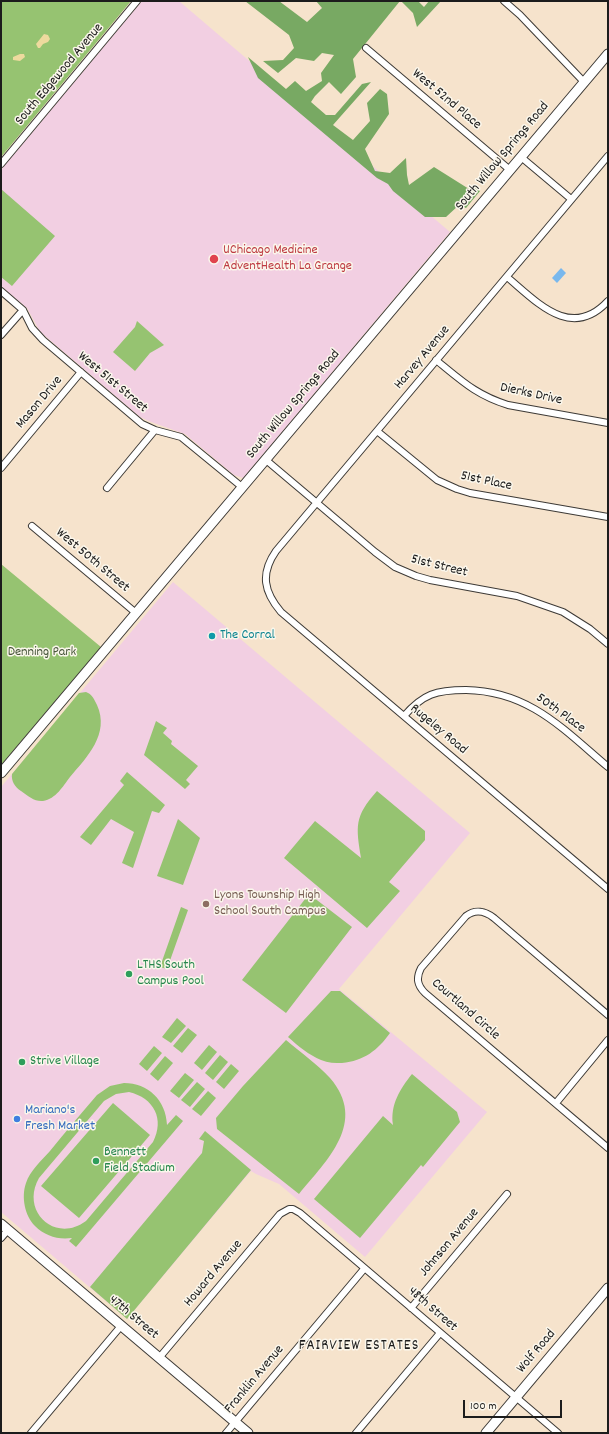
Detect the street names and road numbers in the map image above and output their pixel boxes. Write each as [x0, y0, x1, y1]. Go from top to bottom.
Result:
street label: South Edgewood Avenue [12, 21, 108, 129]
street label: West 52nd Place [408, 66, 484, 134]
street label: South Willow Springs Road [452, 99, 554, 215]
street label: Harvey Avenue [391, 323, 455, 393]
street label: South Willow Springs Road [243, 347, 345, 463]
street label: West 51st Street [74, 349, 150, 417]
street label: Mason Drive [13, 373, 67, 433]
street label: Dierks Drive [498, 380, 564, 410]
street label: 51st Place [459, 468, 513, 496]
street label: West 50th Street [52, 525, 132, 597]
street label: 51st Street [409, 552, 469, 582]
street label: 50th Place [532, 690, 588, 738]
street label: Rugeley Road [406, 701, 470, 759]
street label: Courtland Circle [427, 976, 503, 1044]
street label: Johnson Avenue [416, 1205, 484, 1281]
street label: Howard Avenue [181, 1237, 247, 1311]
street label: 48th Street [404, 1284, 460, 1336]
street label: 47th Street [105, 1292, 161, 1344]
street label: Wolf Road [514, 1327, 560, 1377]
street label: Franklin Avenue [222, 1342, 288, 1418]

